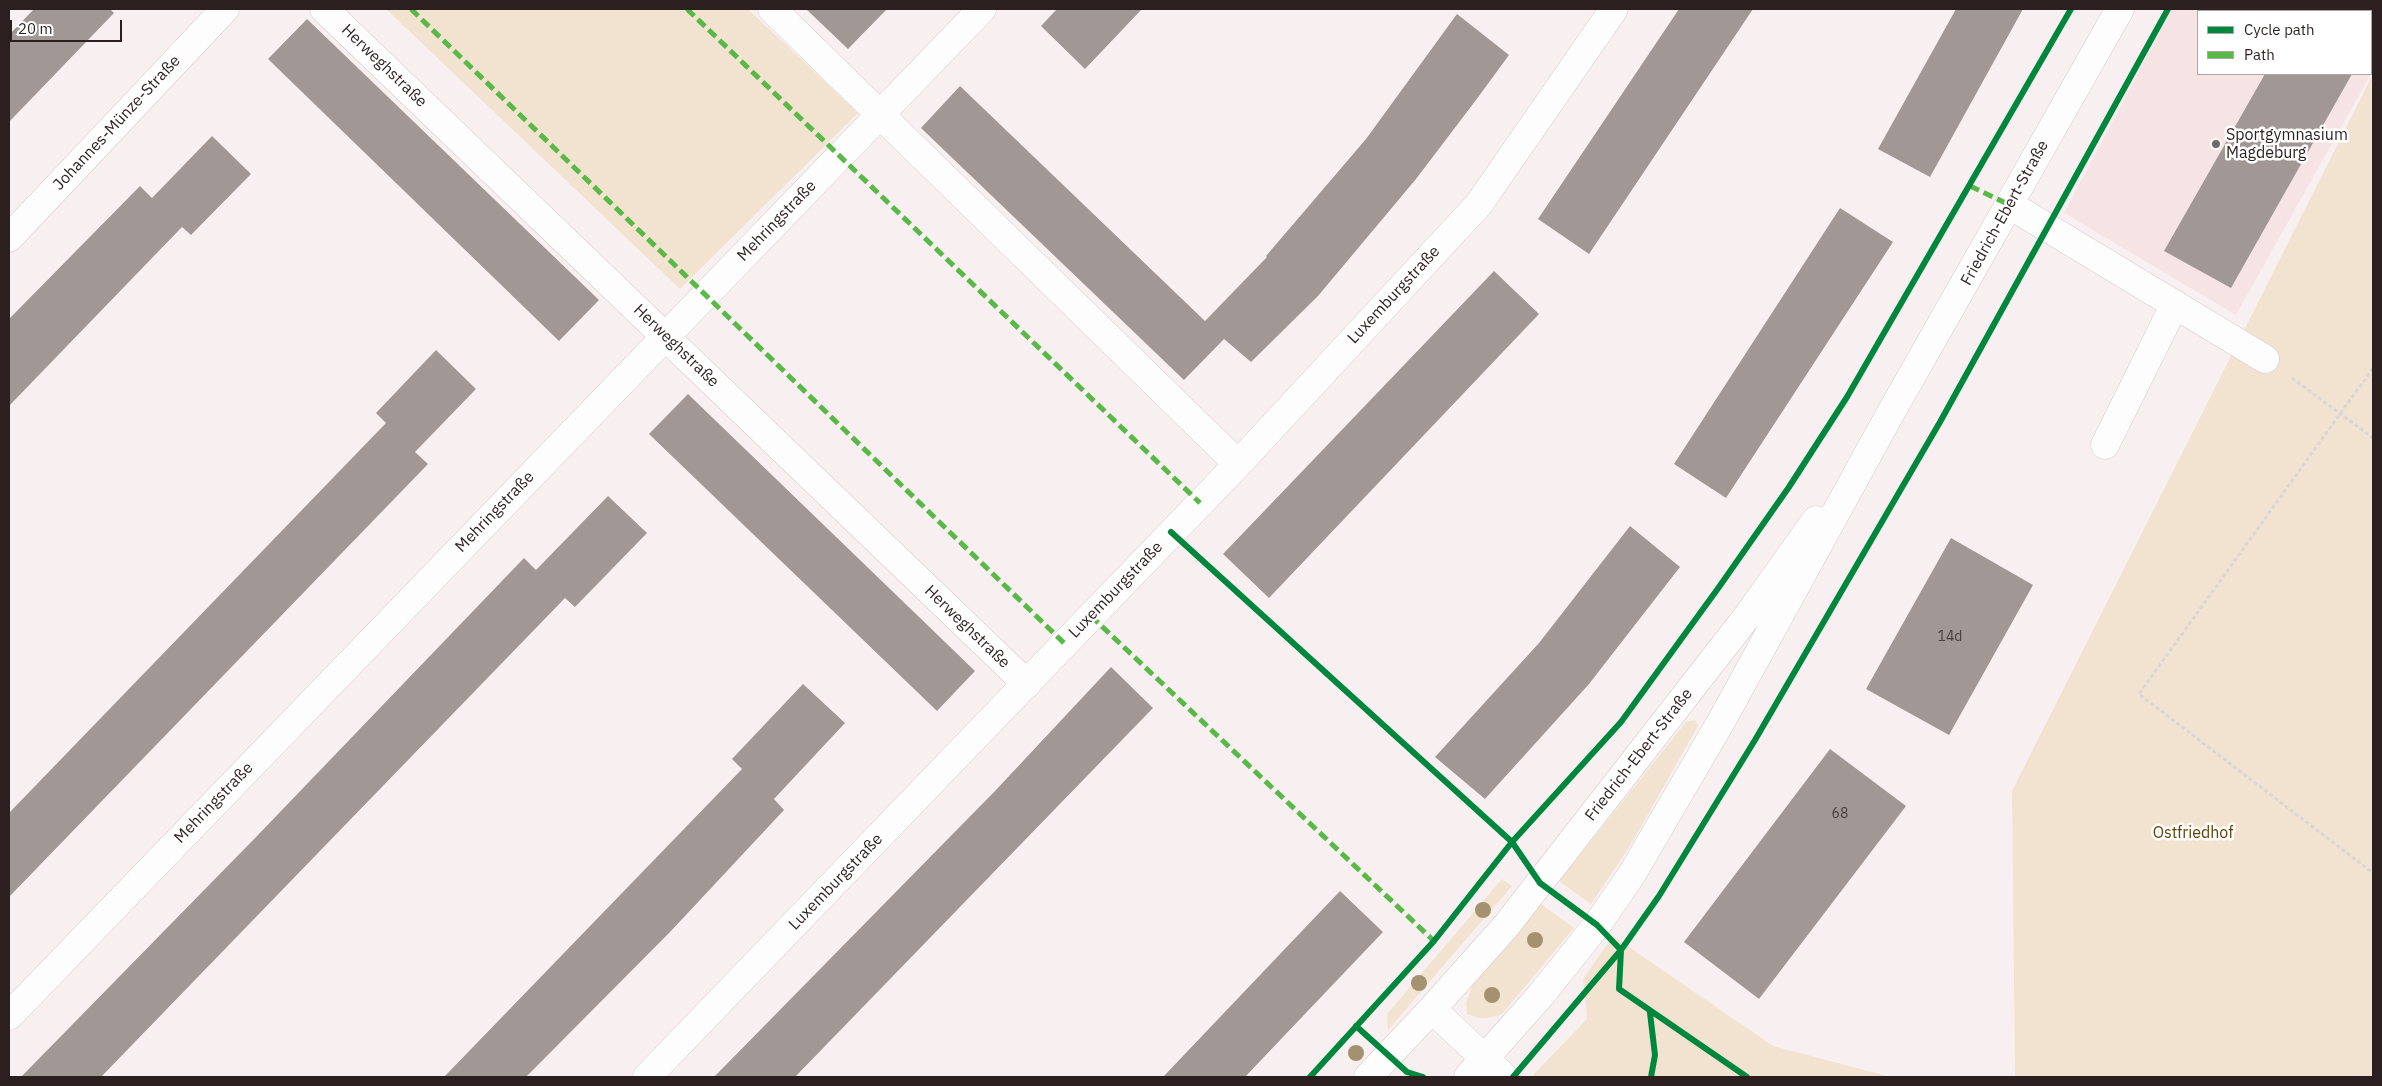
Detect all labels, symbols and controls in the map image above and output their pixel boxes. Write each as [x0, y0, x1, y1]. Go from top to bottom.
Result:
scale bar [12, 10, 125, 42]
legend [2197, 10, 2372, 75]
text: 20 m [18, 19, 53, 38]
street label: Herweghstraße [337, 20, 431, 112]
text: Cycle path [2244, 20, 2315, 39]
text: Path [2244, 45, 2275, 64]
street label: Johannes-Münze-Straße [49, 52, 185, 194]
place label: Sportgymnasium Magdeburg [2226, 125, 2348, 163]
street label: Friedrich-Ebert-Straße [1957, 137, 2053, 289]
marker: Sportgymnasium Magdeburg [2210, 138, 2222, 150]
street label: Mehringstraße [734, 177, 820, 265]
street label: Luxemburgstraße [1344, 242, 1444, 348]
street label: Herweghstraße [629, 300, 723, 392]
street label: Mehringstraße [452, 468, 538, 556]
street label: Luxemburgstraße [1065, 538, 1167, 642]
street label: Herweghstraße [920, 581, 1014, 673]
house number: 14d [1938, 629, 1962, 645]
street label: Friedrich-Ebert-Straße [1581, 685, 1697, 825]
street label: Mehringstraße [171, 759, 257, 847]
house number: 68 [1832, 806, 1848, 822]
park label: Ostfriedhof [2153, 823, 2233, 843]
street label: Luxemburgstraße [785, 830, 887, 934]

